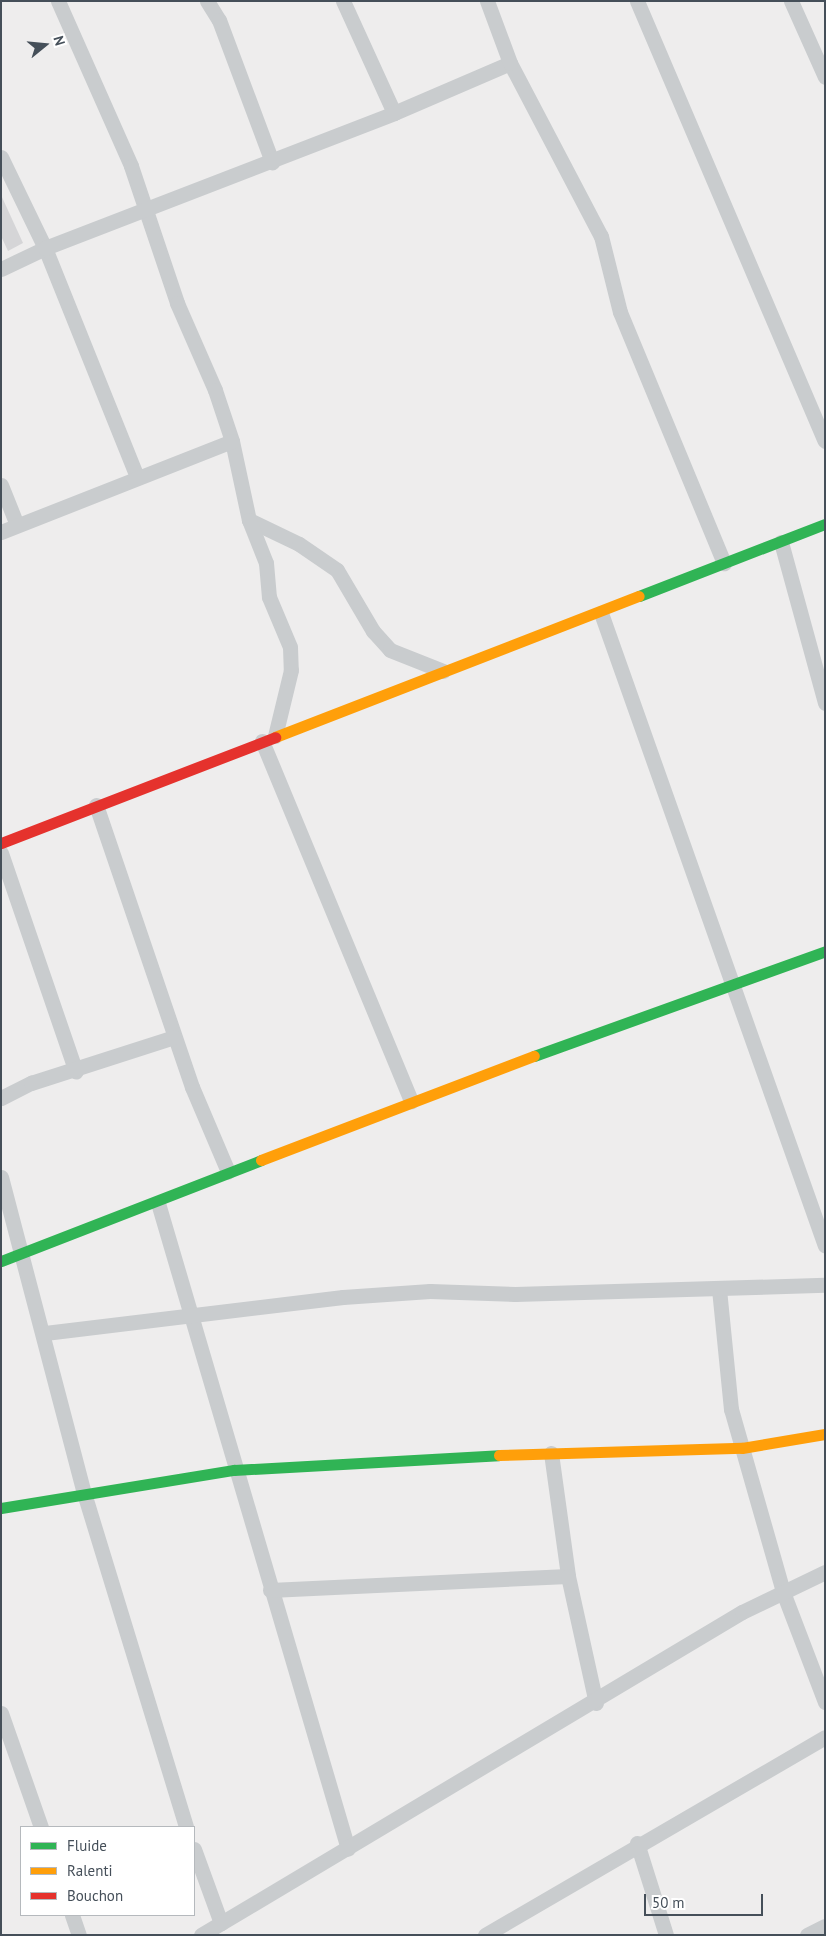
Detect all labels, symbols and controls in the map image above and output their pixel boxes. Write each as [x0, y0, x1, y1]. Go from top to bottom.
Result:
north arrow [20, 20, 70, 70]
text: N [49, 34, 69, 48]
legend [20, 1826, 195, 1916]
text: Fluide [67, 1836, 107, 1855]
text: Ralenti [67, 1861, 113, 1880]
scale bar [646, 1884, 765, 1916]
text: Bouchon [67, 1886, 123, 1905]
text: 50 m [652, 1893, 685, 1912]

